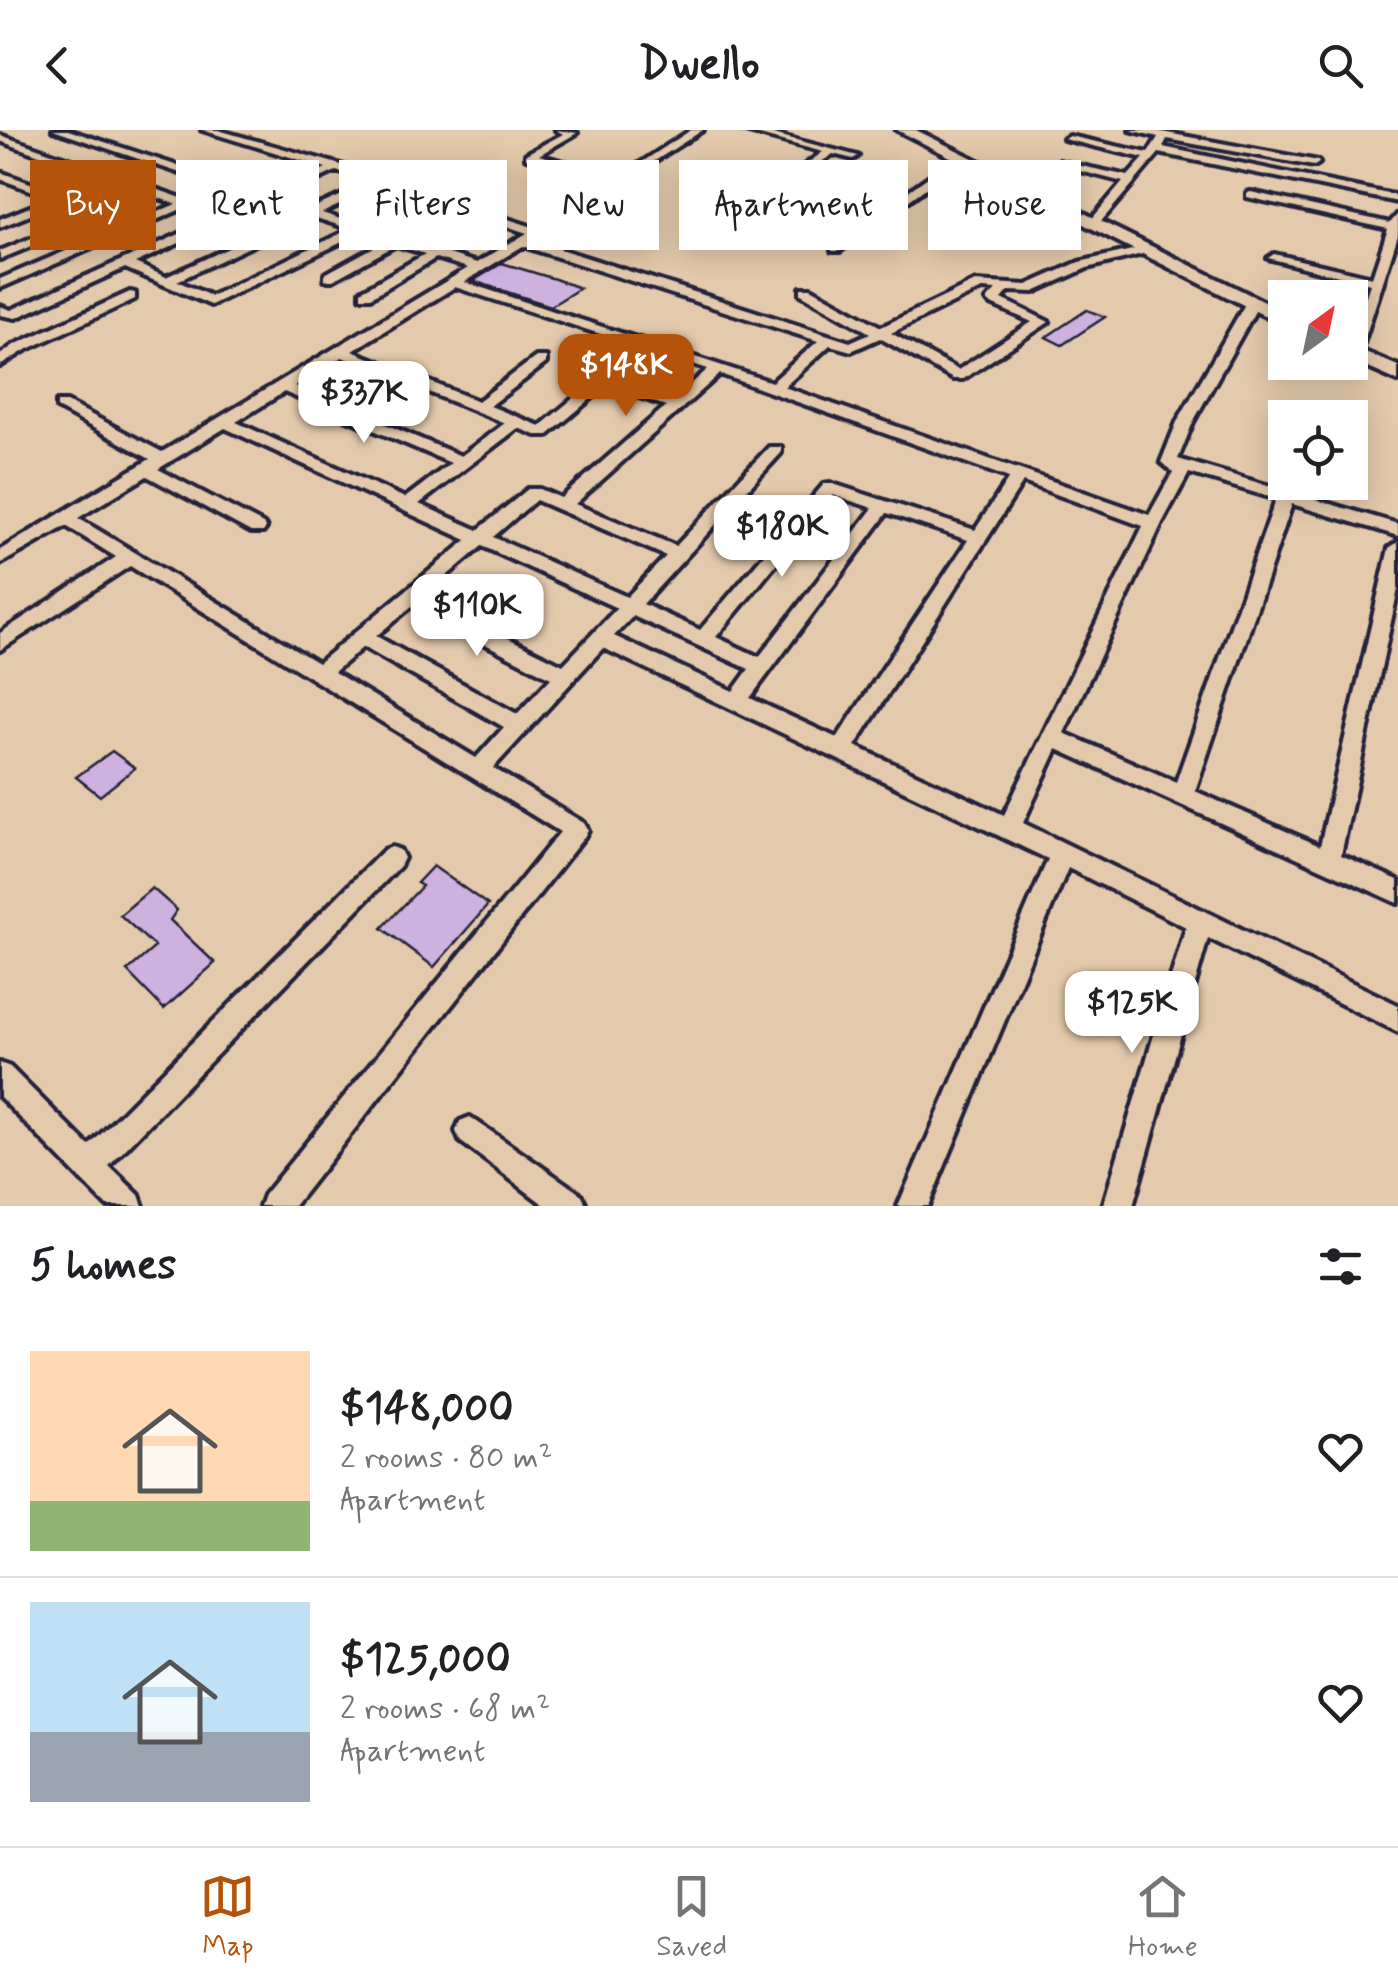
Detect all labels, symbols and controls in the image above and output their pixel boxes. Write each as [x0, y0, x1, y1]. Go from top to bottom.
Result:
text: Dwello [639, 36, 759, 95]
icon: back [30, 38, 85, 93]
icon: search [1313, 38, 1368, 93]
chip: Buy [30, 160, 156, 250]
chip: Rent [176, 160, 319, 250]
chip: Filters [339, 160, 507, 250]
chip: New [527, 160, 659, 250]
chip: Apartment [679, 160, 908, 250]
chip: House [928, 160, 1081, 250]
north arrow [1268, 280, 1368, 380]
map controls [1268, 280, 1368, 500]
pin: $148K [556, 334, 696, 419]
text: $148K [580, 345, 672, 387]
pin: $337K [294, 361, 434, 446]
text: $337K [320, 372, 408, 414]
button: locate [1268, 400, 1368, 500]
pin: $180K [712, 495, 852, 580]
text: $180K [736, 506, 828, 548]
pin: $110K [407, 574, 547, 659]
text: $110K [433, 585, 521, 627]
pin: $125K [1062, 971, 1202, 1056]
text: $125K [1087, 982, 1177, 1024]
text: 5 homes [30, 1239, 176, 1294]
icon: filters [1313, 1239, 1368, 1294]
text: $148,000 [340, 1382, 514, 1437]
icon: home [110, 1391, 230, 1511]
icon: heart [1313, 1424, 1368, 1479]
text: 2 rooms · 80 m² [340, 1437, 553, 1479]
text: Apartment [340, 1479, 485, 1521]
text: $125,000 [340, 1633, 511, 1688]
icon: home [110, 1642, 230, 1762]
icon: heart [1313, 1675, 1368, 1730]
text: 2 rooms · 68 m² [340, 1688, 550, 1730]
text: Apartment [340, 1730, 485, 1772]
tab: Map [200, 1869, 255, 1966]
tab: Saved [656, 1869, 727, 1966]
tab: Home [1128, 1869, 1198, 1966]

